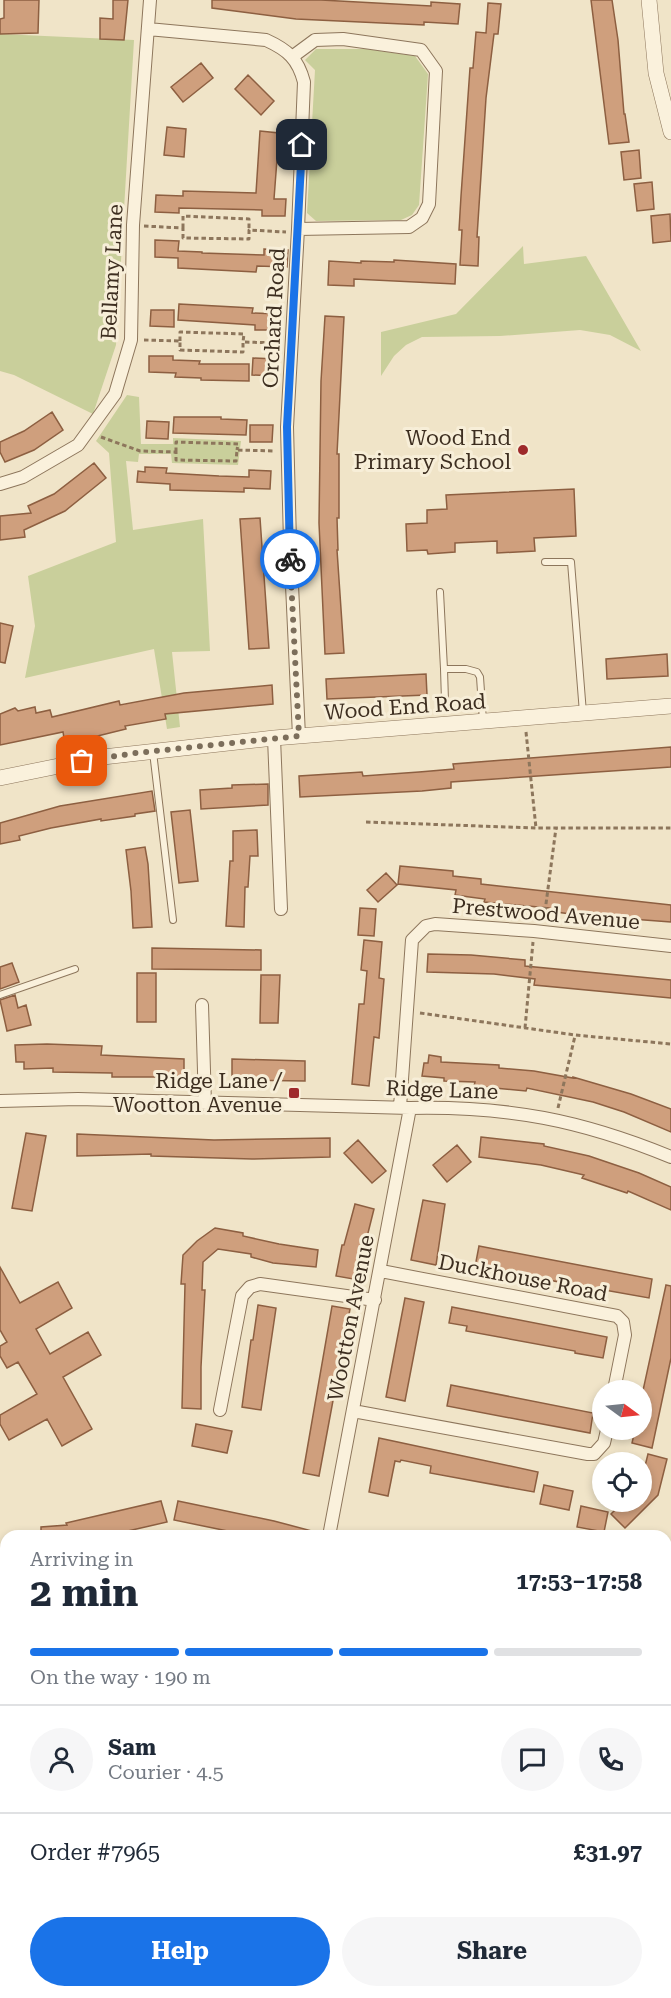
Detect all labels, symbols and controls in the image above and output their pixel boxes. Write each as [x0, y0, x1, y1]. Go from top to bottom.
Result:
pin [276, 119, 327, 170]
icon: home [285, 128, 318, 161]
street label: Bellamy Lane [96, 203, 128, 341]
street label: Orchard Road [258, 247, 290, 389]
place label: Wood End Primary School [354, 426, 512, 474]
marker: Wood End Primary School [516, 443, 530, 457]
courier [260, 529, 320, 589]
icon: bike [274, 543, 307, 576]
street label: Wood End Road [323, 689, 487, 725]
pin [56, 735, 107, 786]
icon: bag [65, 744, 98, 777]
street label: Prestwood Avenue [451, 894, 641, 934]
place label: Ridge Lane / Wootton Avenue [113, 1069, 283, 1117]
street label: Ridge Lane [385, 1076, 499, 1104]
marker: Ridge Lane / Wootton Avenue [287, 1086, 301, 1100]
street label: Wootton Avenue [323, 1233, 379, 1403]
street label: Duckhouse Road [436, 1250, 610, 1306]
north arrow [592, 1380, 652, 1440]
map controls [592, 1380, 652, 1512]
button: locate [592, 1452, 652, 1512]
text: Arriving in [30, 1547, 133, 1571]
text: 17:53–17:58 [516, 1569, 642, 1594]
text: 2 min [30, 1570, 138, 1616]
text: On the way · 190 m [30, 1665, 211, 1689]
button: person [30, 1728, 93, 1791]
button: chat [501, 1728, 564, 1791]
button: phone [579, 1728, 642, 1791]
text: Sam [108, 1735, 156, 1760]
text: Courier · 4.5 [108, 1760, 224, 1784]
text: Order #7965 [30, 1840, 160, 1865]
text: £31.97 [573, 1840, 642, 1865]
button: Help [30, 1917, 330, 1986]
button: Share [342, 1917, 642, 1986]

